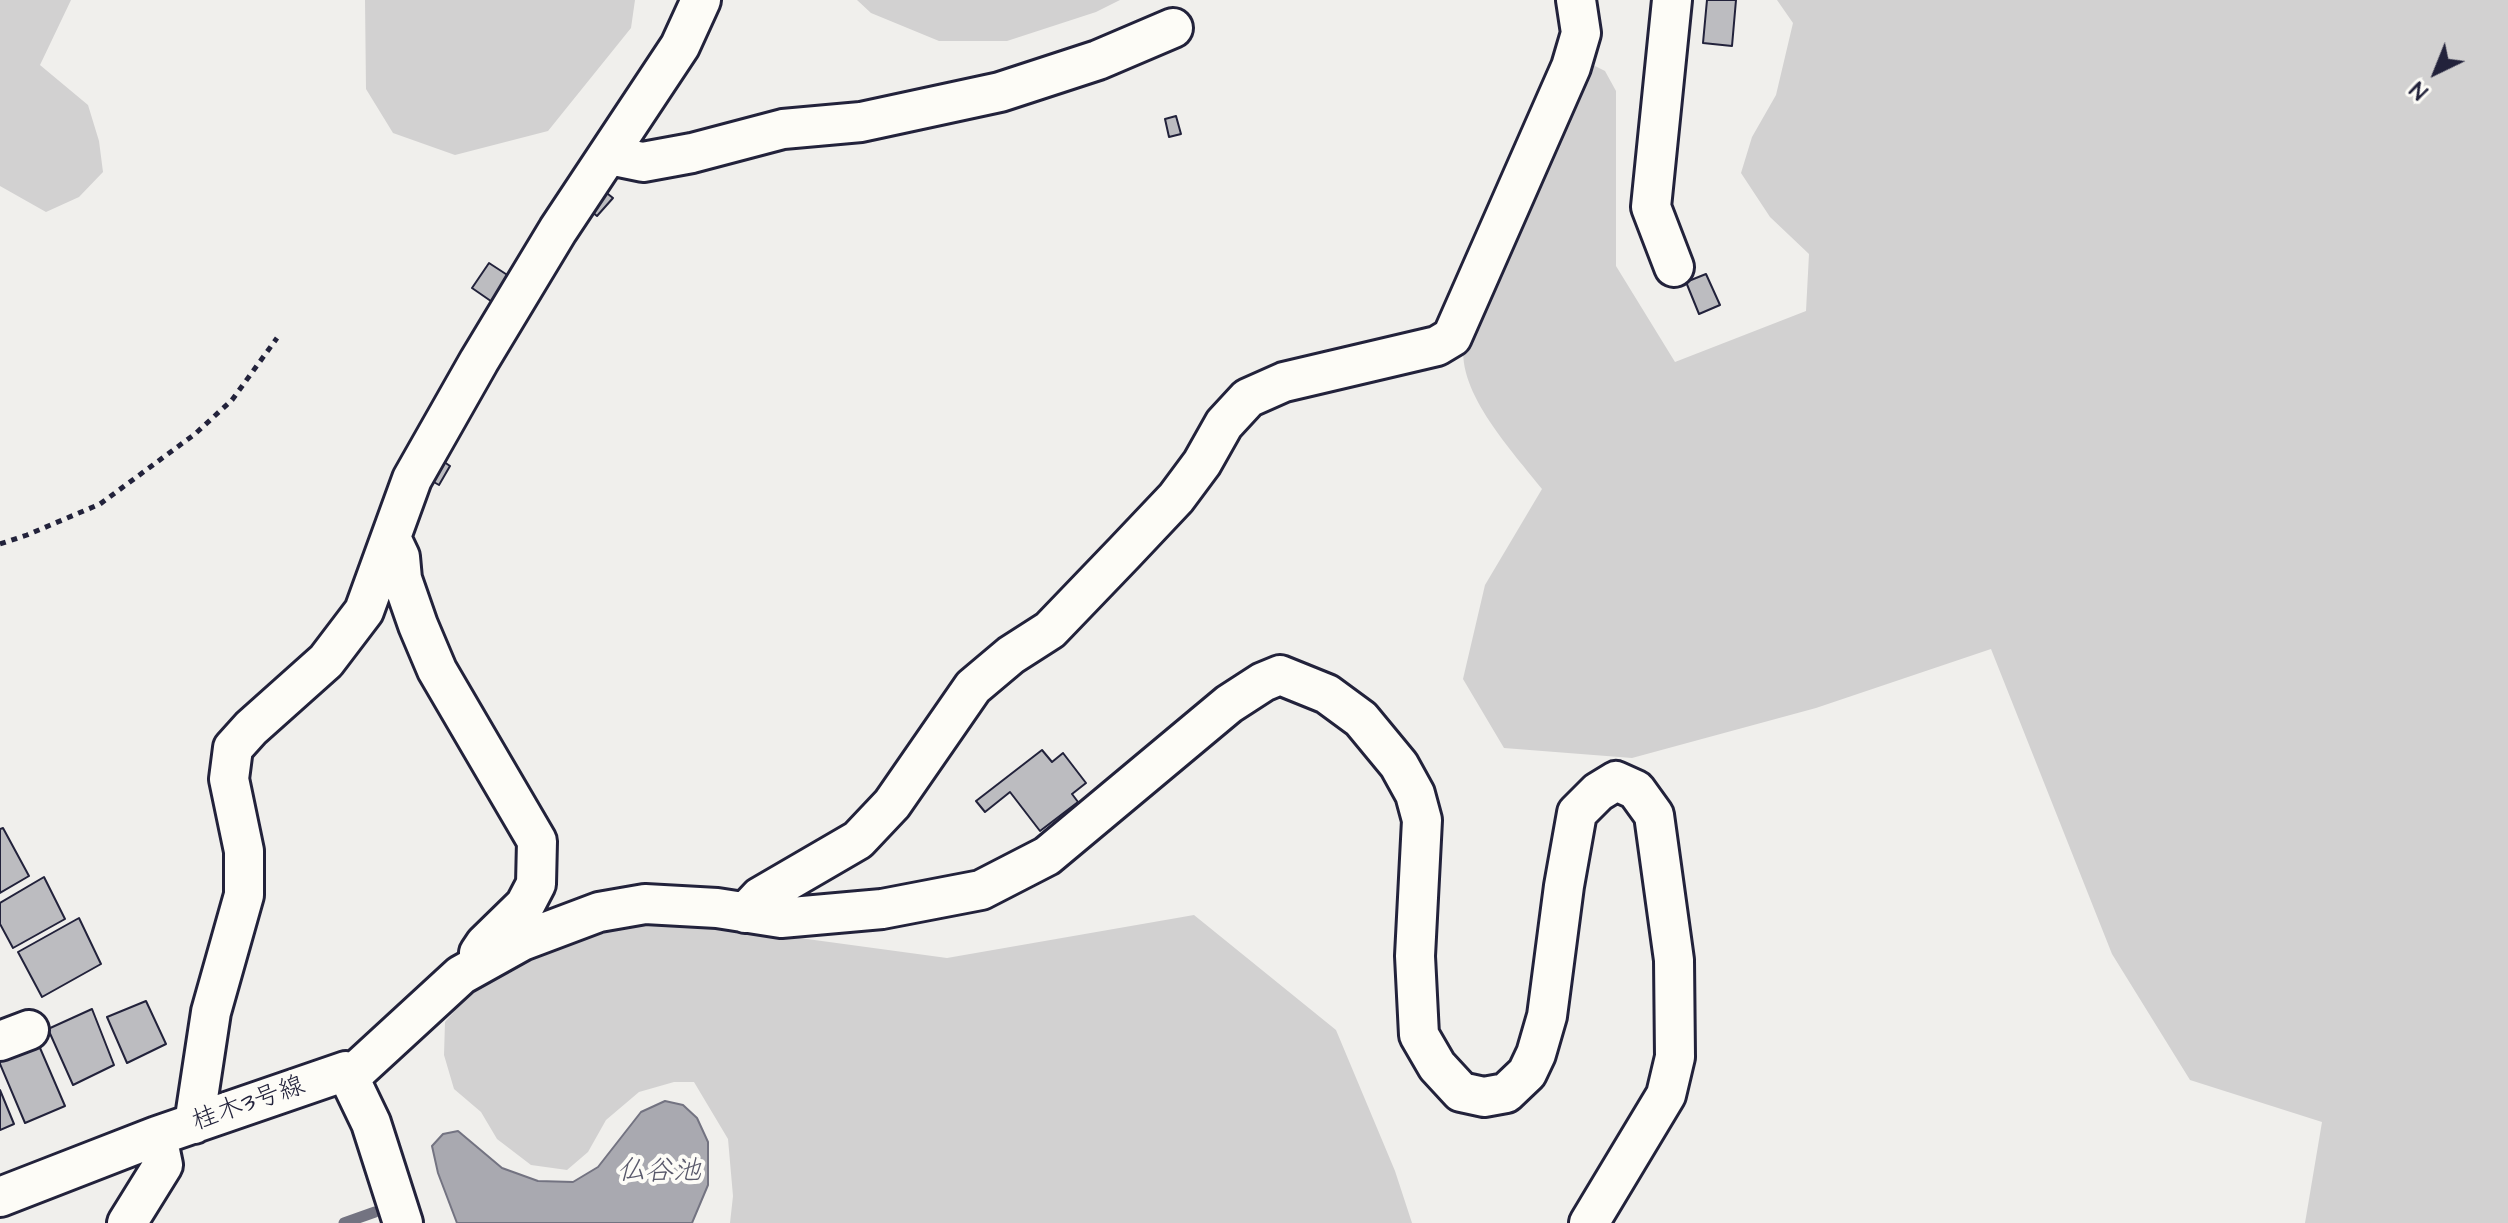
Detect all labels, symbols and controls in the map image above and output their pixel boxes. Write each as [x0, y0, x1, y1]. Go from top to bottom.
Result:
north arrow [2396, 32, 2476, 112]
text: N [2404, 74, 2435, 106]
street label: 桂木3号線 [189, 1071, 309, 1139]
water label: 仏谷池 [617, 1156, 701, 1190]

